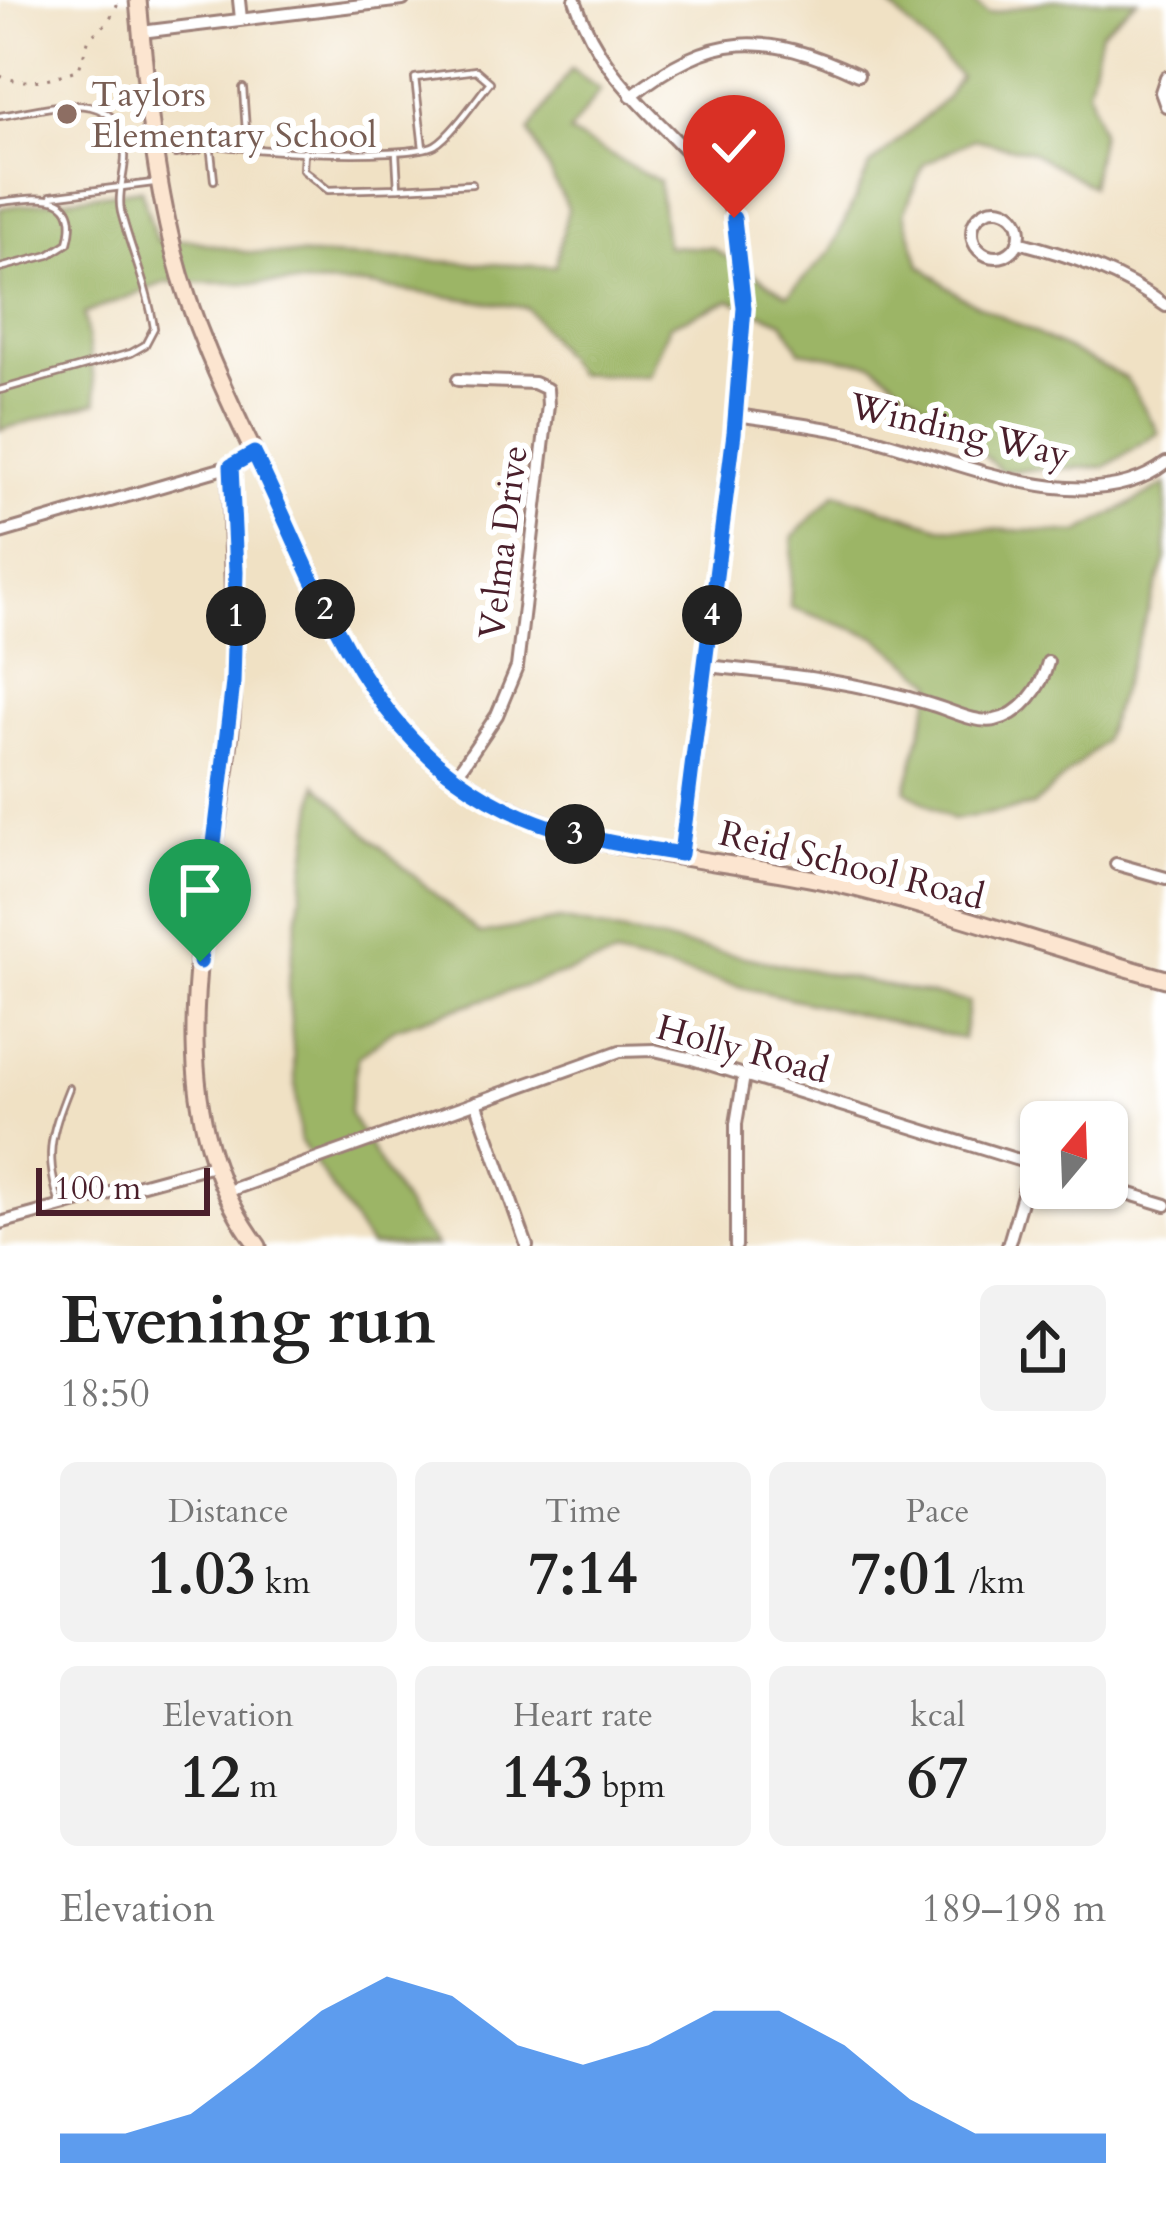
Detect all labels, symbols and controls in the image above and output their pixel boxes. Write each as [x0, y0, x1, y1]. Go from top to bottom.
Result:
place label: Taylors Elementary School [91, 70, 377, 160]
pin [683, 95, 785, 218]
marker: Taylors Elementary School [54, 101, 80, 127]
icon: check [701, 113, 767, 179]
street label: Winding Way [844, 381, 1074, 480]
street label: Velma Drive [467, 443, 540, 642]
pin: 2 [295, 579, 355, 639]
pin: 4 [682, 585, 742, 645]
pin: 1 [206, 586, 266, 646]
text: 2 [317, 586, 333, 631]
text: 4 [704, 592, 720, 637]
text: 1 [228, 593, 244, 638]
pin: 3 [545, 804, 605, 864]
street label: Reid School Road [714, 809, 989, 922]
text: 3 [567, 811, 583, 856]
pin [149, 839, 251, 962]
icon: arrive [167, 857, 233, 923]
street label: Holly Road [651, 1003, 834, 1096]
north arrow [1020, 1101, 1128, 1209]
map controls [1020, 1101, 1128, 1209]
scale bar [36, 1162, 210, 1215]
text: 100 m [54, 1166, 141, 1211]
text: Evening run [60, 1277, 435, 1366]
button: share [980, 1285, 1106, 1411]
text: 18:50 [60, 1367, 150, 1420]
text: Distance [168, 1489, 289, 1534]
text: Time [545, 1489, 621, 1534]
text: Pace [906, 1489, 970, 1534]
text: 1.03 [146, 1534, 256, 1615]
text: 7:14 [528, 1534, 638, 1615]
text: 7:01 [850, 1534, 960, 1615]
text: km [256, 1560, 310, 1605]
text: /km [960, 1560, 1025, 1605]
text: Elevation [163, 1693, 294, 1738]
text: Heart rate [513, 1693, 653, 1738]
text: kcal [910, 1693, 965, 1738]
text: 12 [179, 1738, 241, 1819]
text: 143 [501, 1738, 593, 1819]
text: 67 [907, 1738, 968, 1819]
text: m [241, 1764, 277, 1809]
text: bpm [593, 1764, 665, 1809]
text: Elevation [60, 1882, 215, 1935]
text: 189–198 m [921, 1882, 1106, 1935]

